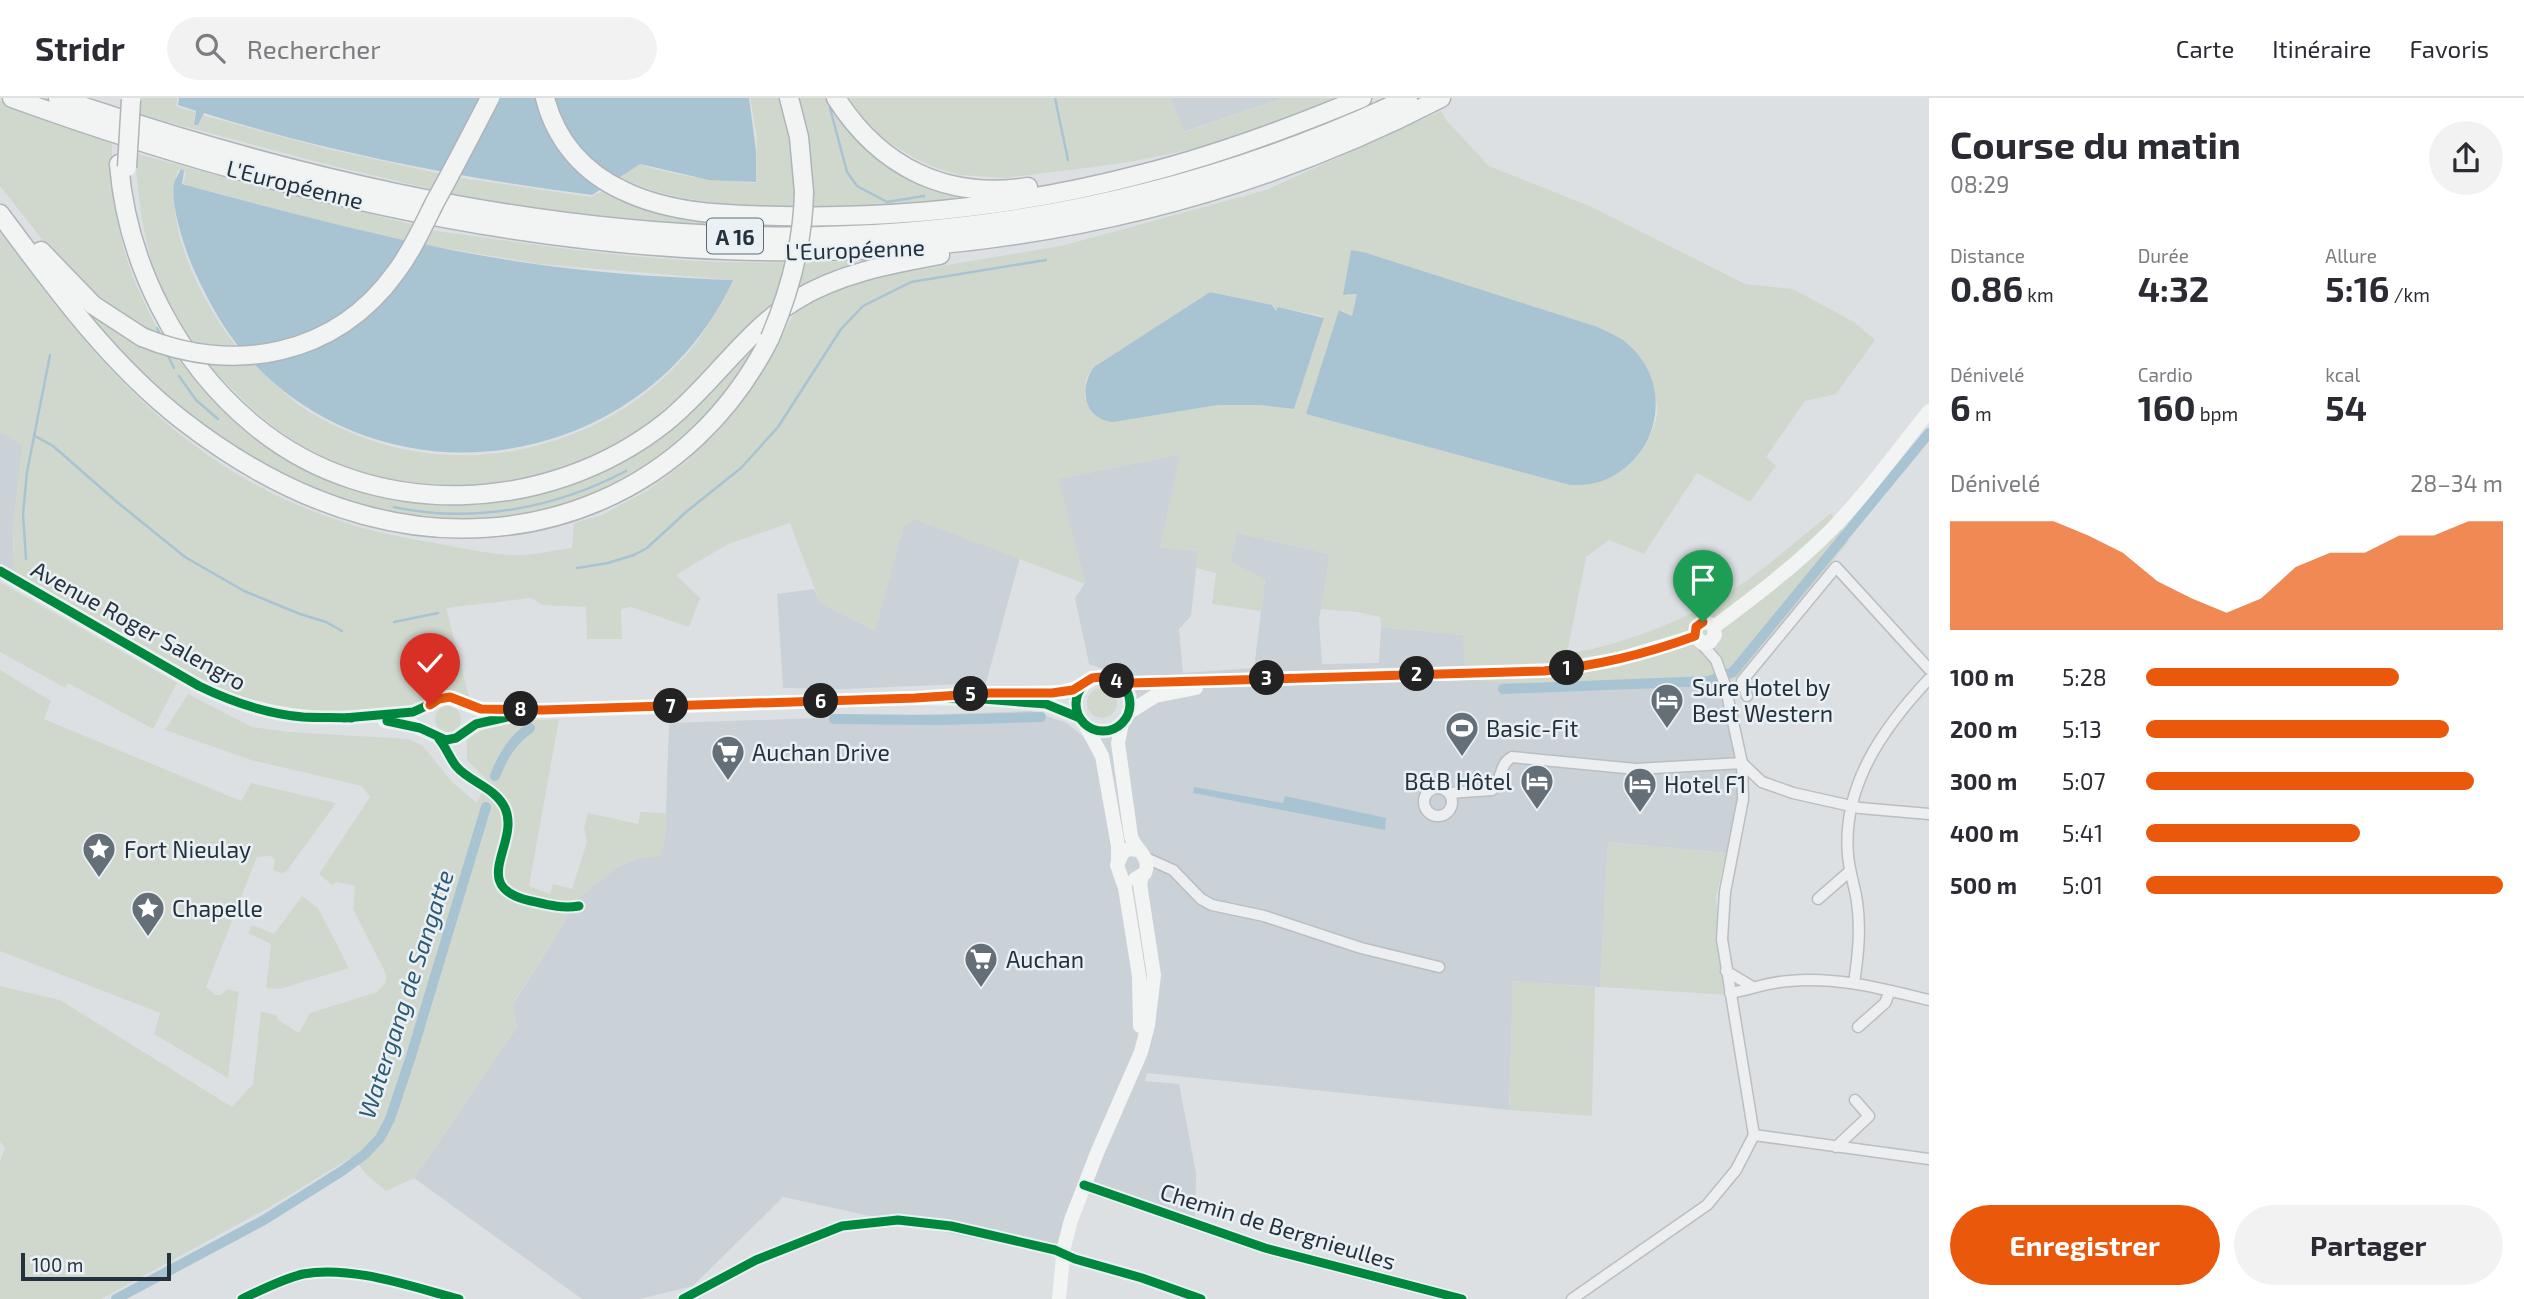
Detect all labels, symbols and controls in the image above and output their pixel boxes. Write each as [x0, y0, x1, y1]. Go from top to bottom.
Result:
search box [167, 17, 657, 80]
text: Stridr [35, 28, 125, 68]
icon: search [191, 29, 229, 67]
text: Rechercher [247, 33, 381, 64]
text: Carte [2176, 34, 2234, 63]
text: Itinéraire [2272, 34, 2371, 63]
text: Favoris [2409, 34, 2489, 63]
text: Course du matin [1950, 121, 2241, 167]
button: share [2429, 121, 2503, 195]
street label: L'Européenne [224, 154, 366, 214]
text: 08:29 [1950, 170, 2009, 198]
road number: A 16 [707, 218, 763, 254]
street label: L'Européenne [785, 233, 925, 265]
text: Distance [1950, 244, 2025, 267]
text: Durée [2138, 244, 2189, 267]
text: Allure [2325, 244, 2377, 267]
text: 0.86 [1950, 267, 2023, 309]
text: 4:32 [2138, 267, 2209, 309]
text: 5:16 [2325, 267, 2389, 309]
text: km [2023, 283, 2054, 306]
text: /km [2389, 283, 2430, 306]
text: Dénivelé [1950, 363, 2025, 386]
text: Cardio [2138, 363, 2193, 386]
text: kcal [2325, 363, 2360, 386]
text: 6 [1950, 386, 1971, 428]
text: 160 [2138, 386, 2196, 428]
text: 54 [2325, 386, 2367, 428]
text: m [1971, 402, 1992, 425]
text: bpm [2196, 402, 2238, 425]
text: Dénivelé [1950, 469, 2040, 497]
text: 28–34 m [2410, 469, 2503, 497]
pin [1673, 550, 1733, 622]
street label: Avenue Roger Salengro [27, 554, 251, 696]
icon: arrive [1684, 561, 1722, 599]
pin [400, 633, 460, 705]
icon: check [411, 644, 449, 682]
pin: 1 [1550, 650, 1584, 686]
pin: 2 [1400, 656, 1434, 692]
text: 1 [1562, 656, 1571, 679]
pin: 3 [1250, 660, 1284, 696]
text: 2 [1411, 662, 1422, 685]
text: 100 m [1950, 663, 2014, 691]
text: 5:28 [2062, 663, 2107, 691]
pin: 4 [1100, 664, 1134, 698]
text: 3 [1261, 666, 1272, 689]
text: 4 [1110, 669, 1123, 692]
place label: Sure Hotel by Best Western [1692, 673, 1833, 727]
pin: 5 [954, 676, 988, 712]
hotel icon: Sure Hotel by Best Western [1648, 681, 1686, 730]
text: 5 [965, 682, 976, 705]
pin: 6 [804, 684, 838, 718]
pin: 7 [654, 688, 688, 724]
text: 6 [815, 689, 826, 712]
pin: 8 [504, 692, 538, 726]
text: 7 [665, 694, 676, 717]
text: 8 [515, 697, 526, 720]
sports icon: Basic-Fit [1443, 709, 1481, 758]
place label: Basic-Fit [1486, 714, 1578, 742]
text: 200 m [1950, 715, 2018, 743]
text: 5:13 [2062, 715, 2102, 743]
supermarket icon: Auchan Drive [709, 733, 747, 782]
place label: Auchan Drive [752, 738, 890, 766]
hotel icon: B&B Hôtel [1518, 762, 1556, 811]
hotel icon: Hotel F1 [1621, 765, 1659, 814]
place label: B&B Hôtel [1404, 767, 1512, 795]
text: 300 m [1950, 767, 2017, 795]
text: 5:07 [2062, 767, 2105, 795]
place label: Hotel F1 [1664, 770, 1746, 798]
text: 400 m [1950, 819, 2019, 847]
text: 5:41 [2062, 819, 2103, 847]
place icon: Fort Nieulay [80, 830, 118, 879]
place label: Fort Nieulay [124, 835, 251, 863]
water label: Watergang de Sangatte [351, 866, 459, 1122]
text: 500 m [1950, 871, 2017, 899]
text: 5:01 [2062, 871, 2103, 899]
place icon: Chapelle [129, 889, 167, 938]
place label: Chapelle [172, 894, 263, 922]
supermarket icon: Auchan [962, 940, 1000, 989]
place label: Auchan [1006, 945, 1084, 973]
street label: Chemin de Bergnieulles [1157, 1177, 1399, 1275]
button: Enregistrer [1950, 1205, 2220, 1285]
button: Partager [2234, 1205, 2503, 1285]
scale bar [21, 1250, 172, 1282]
text: 100 m [32, 1253, 83, 1276]

